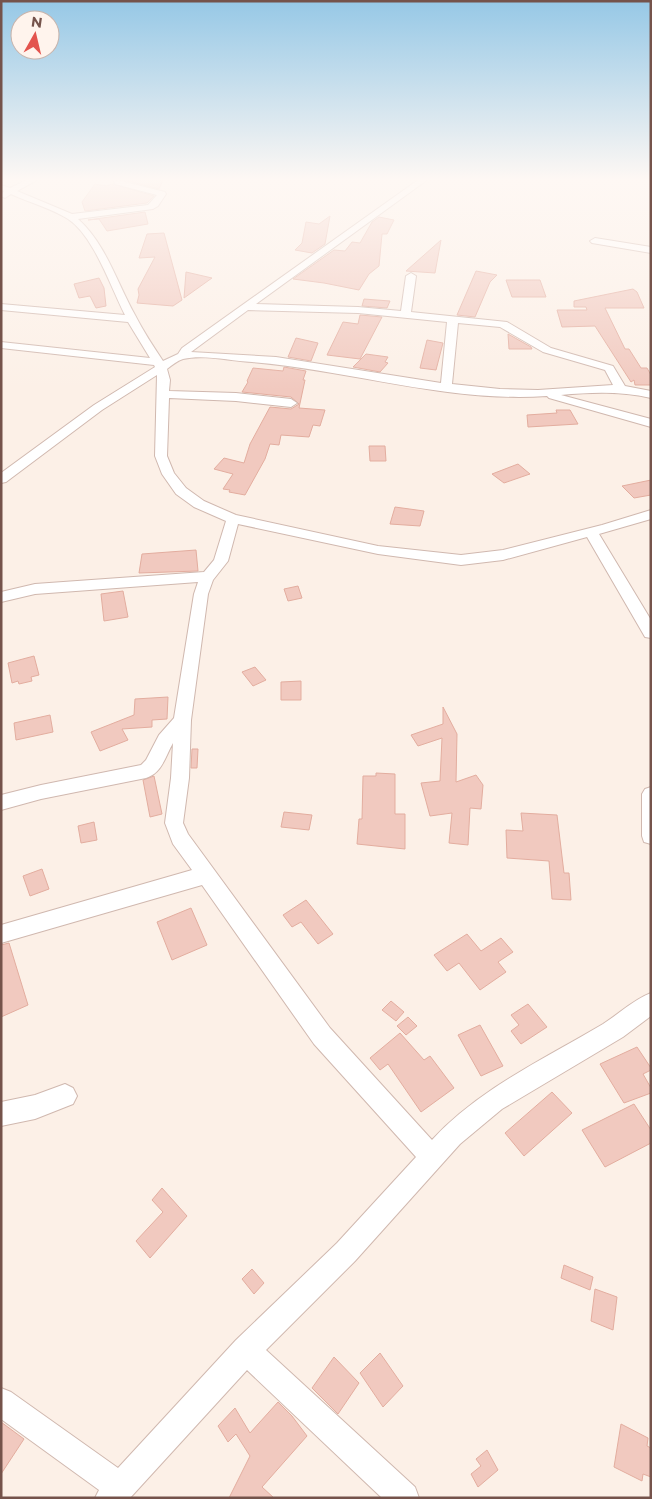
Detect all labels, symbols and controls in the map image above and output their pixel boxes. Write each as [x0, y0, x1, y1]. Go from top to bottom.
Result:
north arrow [10, 10, 60, 60]
text: N [30, 12, 44, 32]

